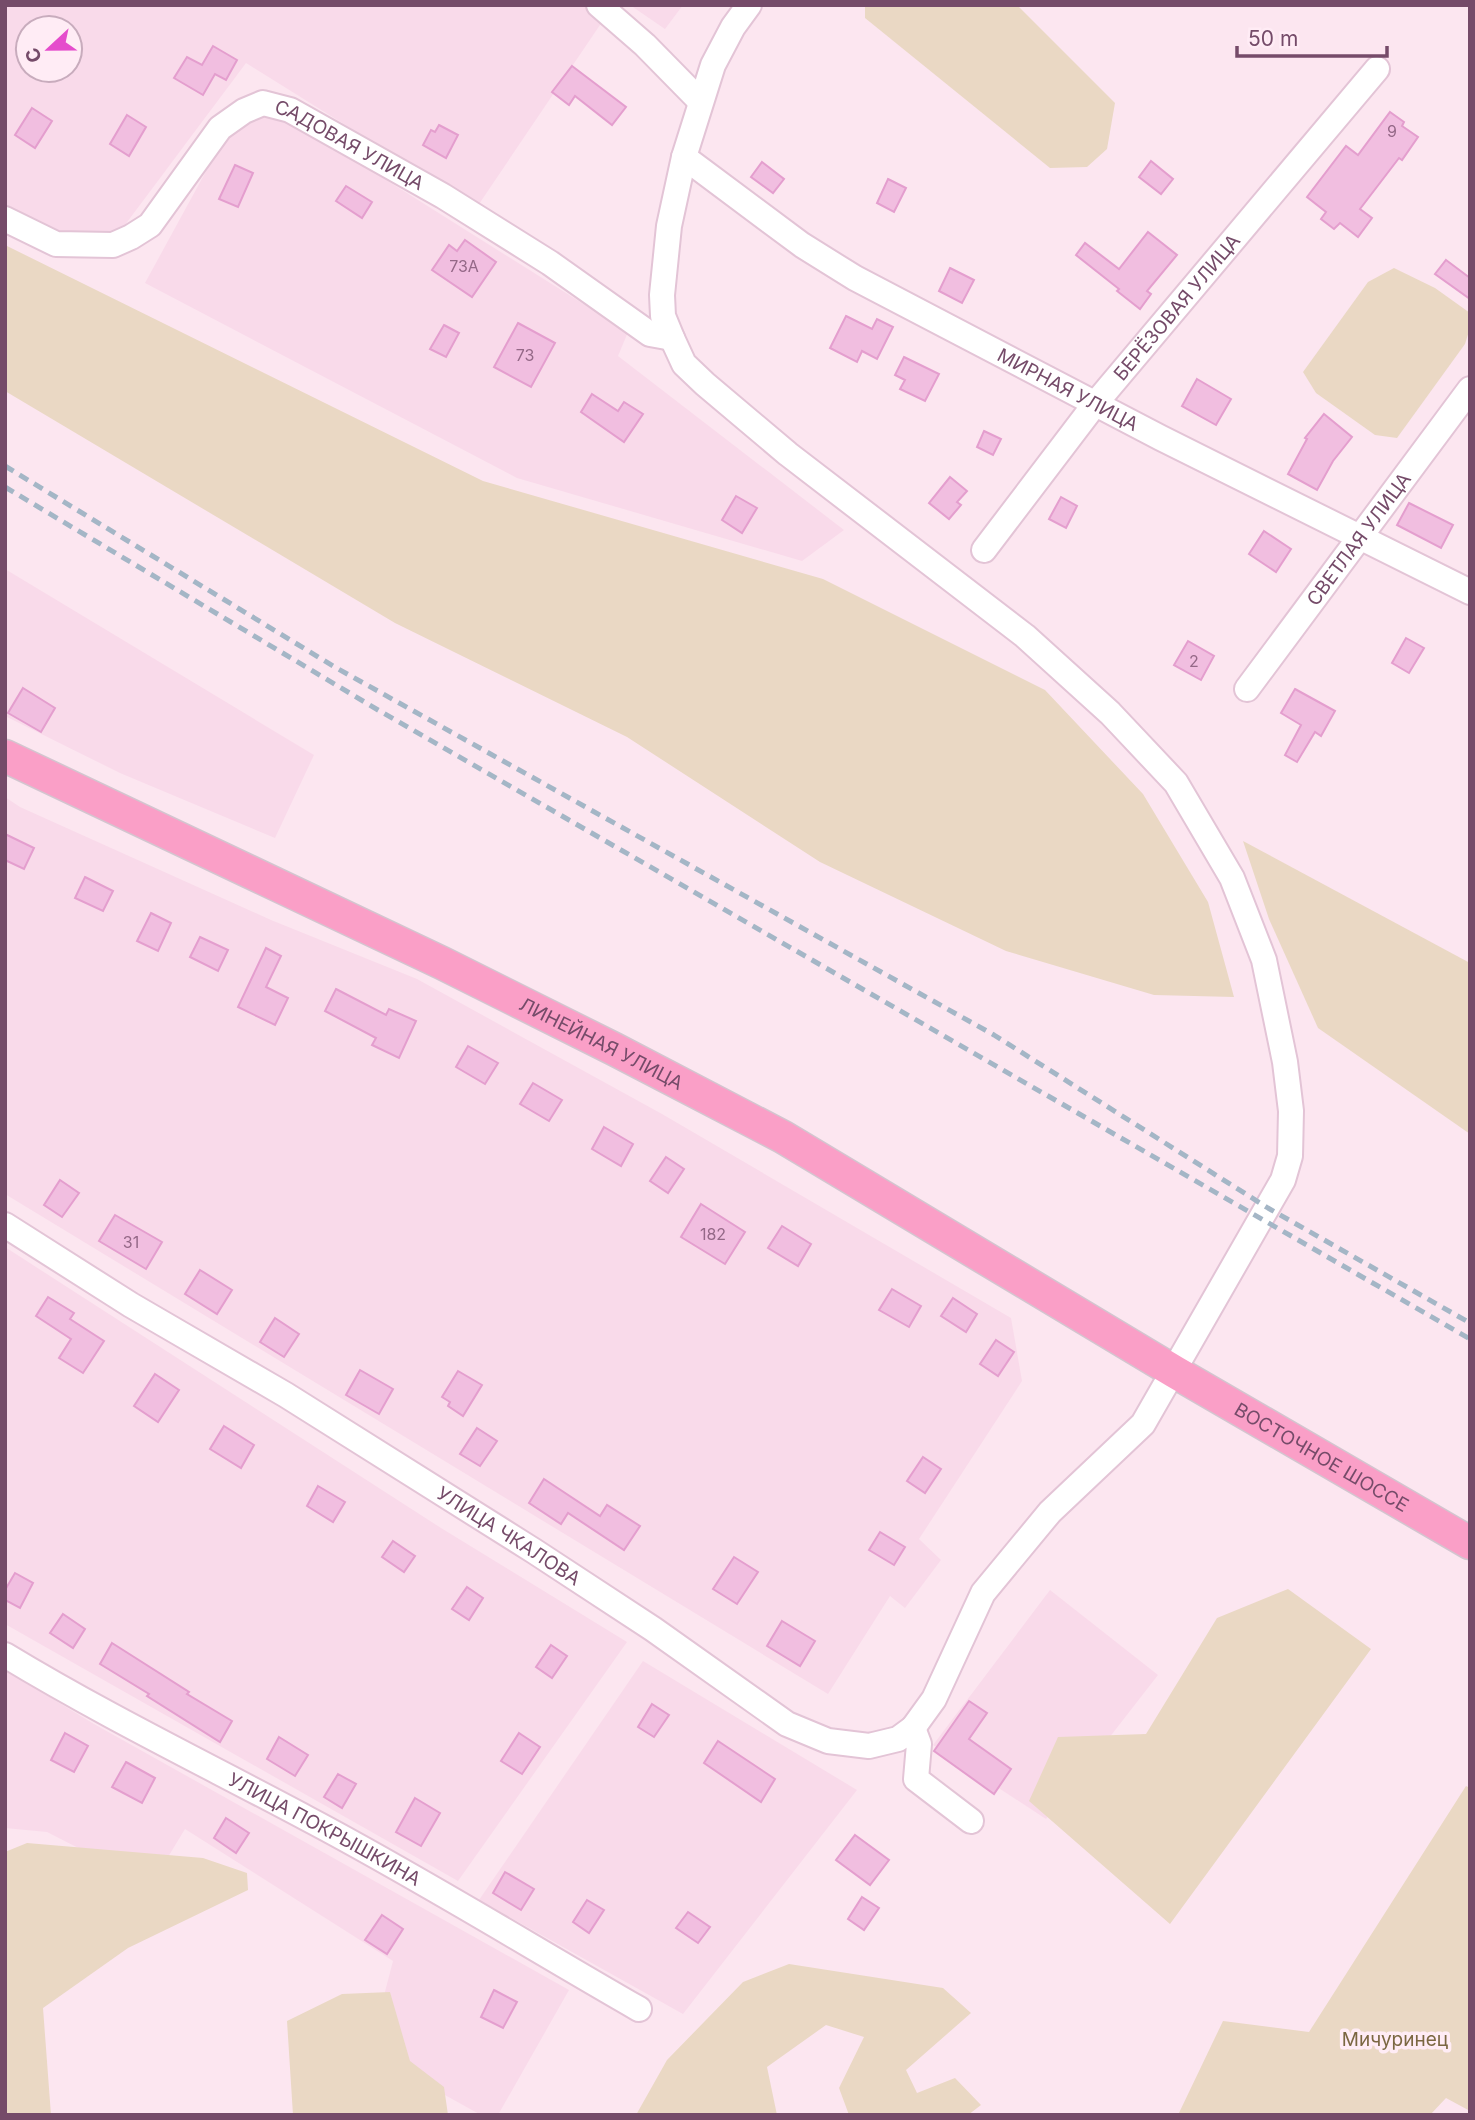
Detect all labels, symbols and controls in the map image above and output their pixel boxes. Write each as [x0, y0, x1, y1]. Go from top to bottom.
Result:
north arrow [14, 14, 84, 84]
scale bar [1237, 14, 1388, 58]
text: 50 m [1248, 26, 1298, 51]
text: С [20, 44, 47, 66]
street label: САДОВАЯ УЛИЦА [272, 95, 428, 195]
house number: 9 [1387, 121, 1397, 141]
street label: БЕРЁЗОВАЯ УЛИЦА [1108, 229, 1245, 385]
house number: 73А [449, 256, 479, 276]
street label: МИРНАЯ УЛИЦА [994, 343, 1142, 436]
house number: 73 [516, 345, 534, 365]
street label: СВЕТЛАЯ УЛИЦА [1302, 468, 1415, 610]
house number: 2 [1189, 651, 1199, 671]
street label: ЛИНЕЙНАЯ УЛИЦА [516, 992, 687, 1094]
house number: 182 [700, 1224, 726, 1244]
house number: 31 [123, 1232, 139, 1252]
street label: ВОСТОЧНОЕ ШОССЕ [1230, 1397, 1413, 1517]
street label: УЛИЦА ЧКАЛОВА [433, 1481, 585, 1590]
street label: УЛИЦА ПОКРЫШКИНА [225, 1768, 425, 1891]
park label: Мичуринец [1342, 2028, 1449, 2051]

